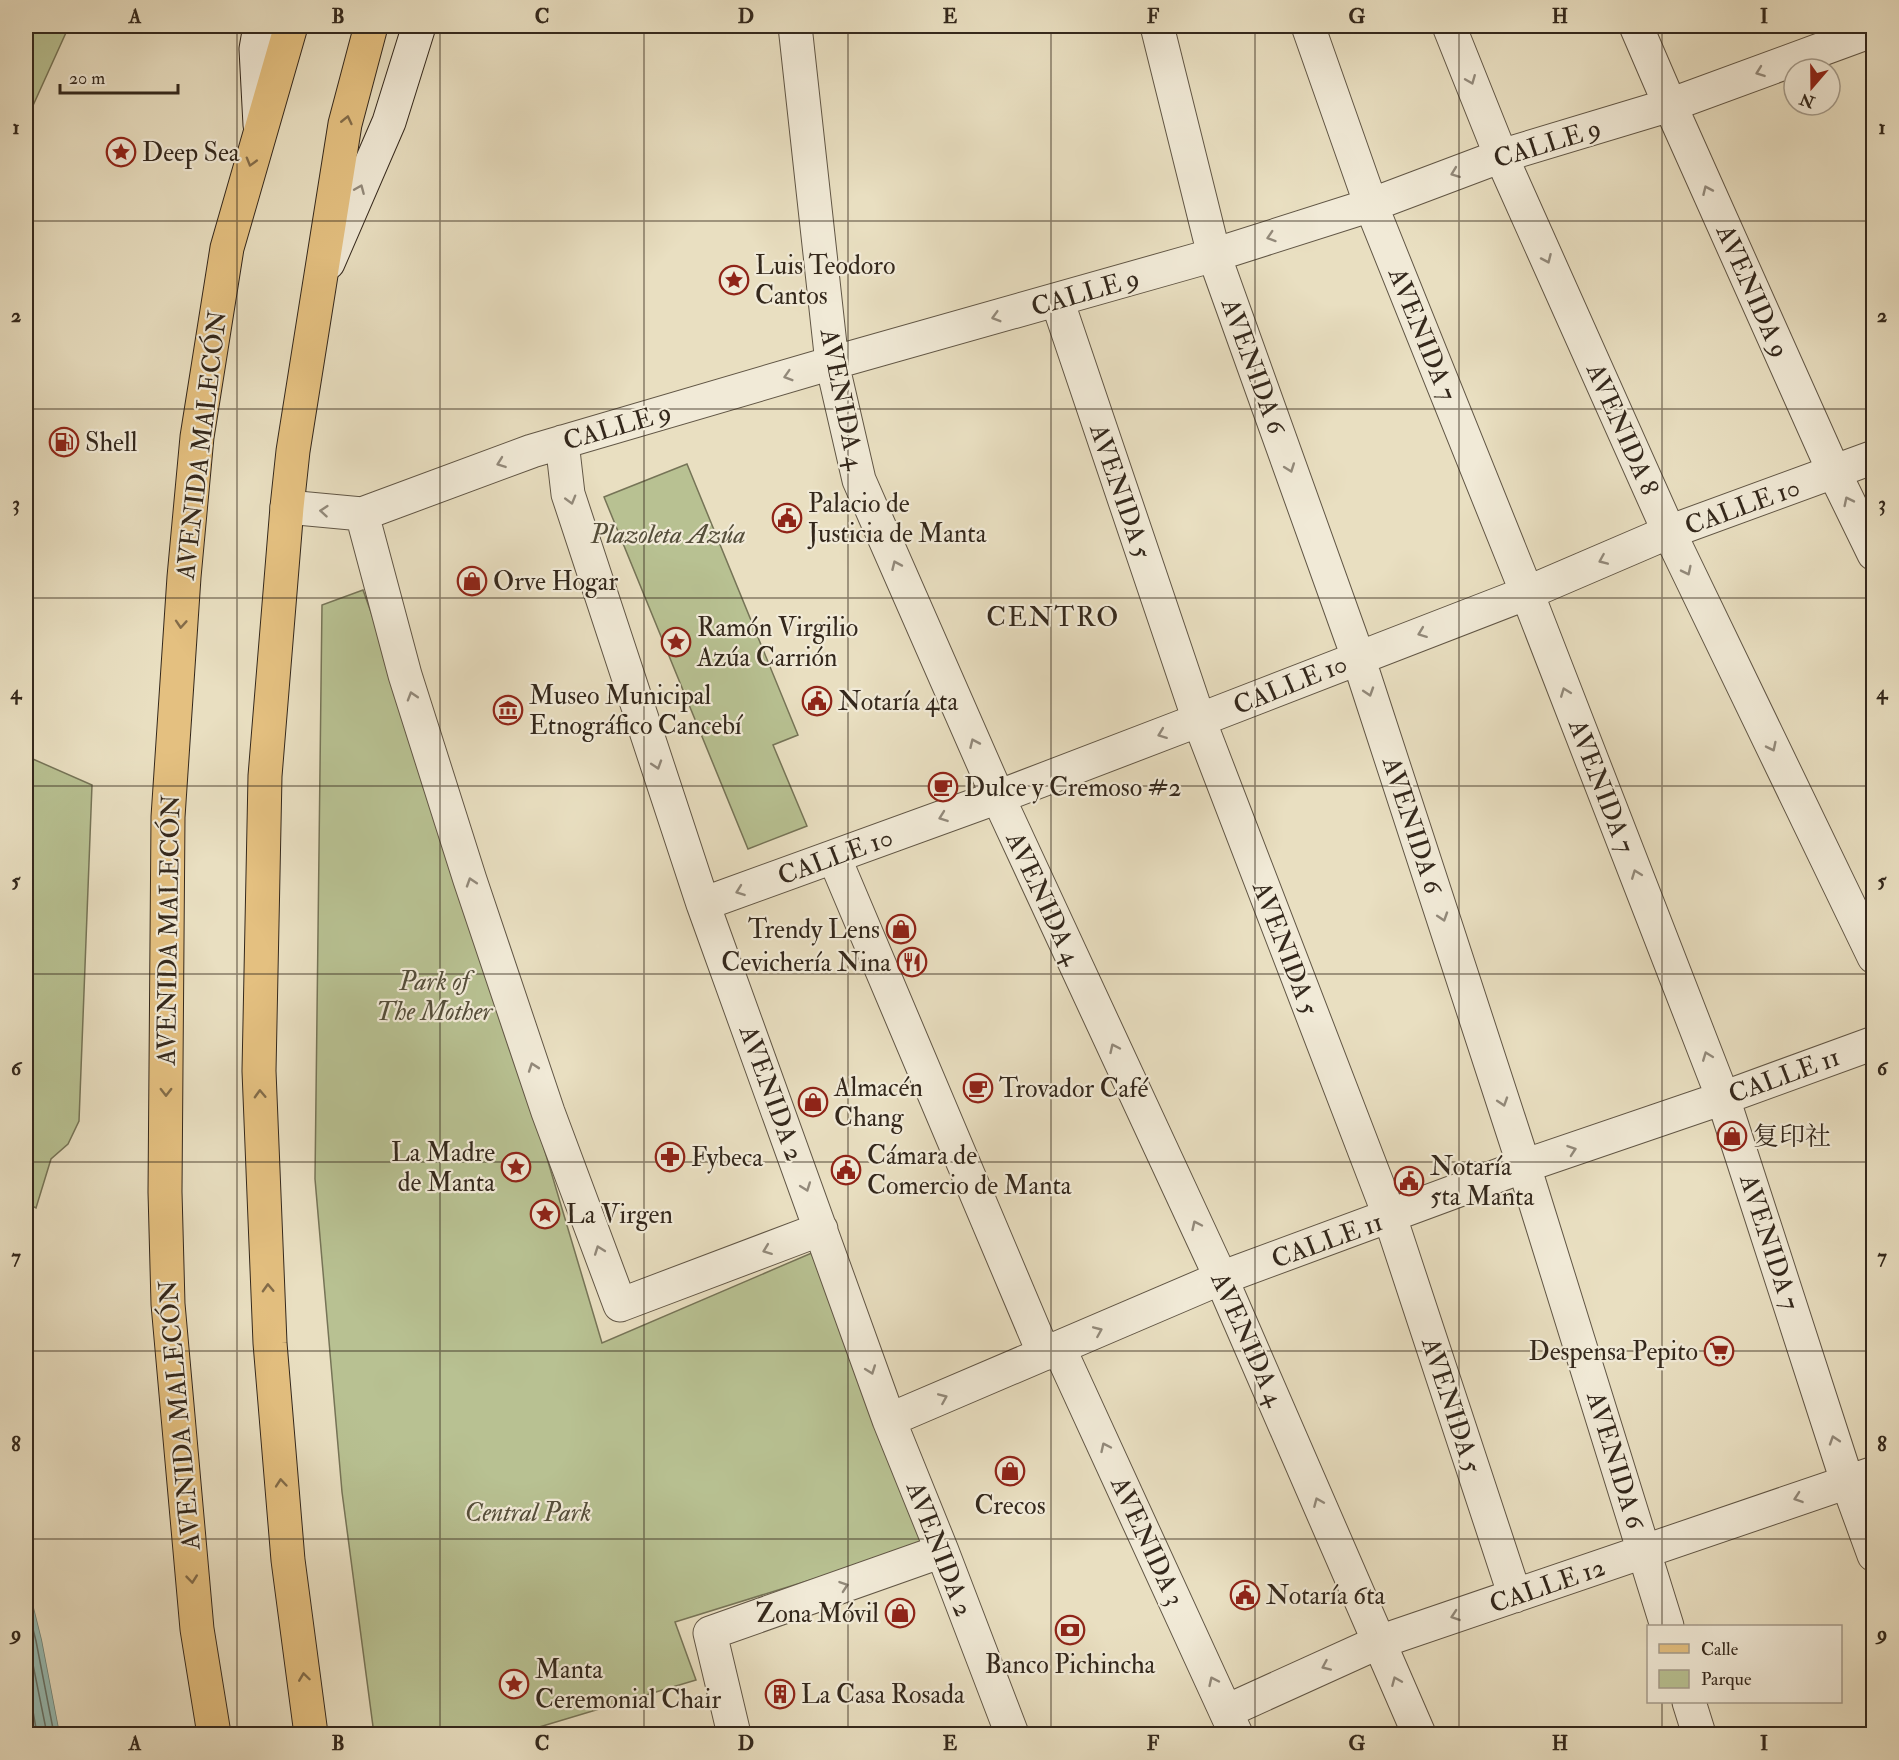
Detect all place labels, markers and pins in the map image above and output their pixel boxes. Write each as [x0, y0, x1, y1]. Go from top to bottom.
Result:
place icon: Deep Sea [105, 136, 137, 168]
place label: Deep Sea [142, 137, 240, 170]
place label: Luis Teodoro Cantos [755, 250, 895, 312]
place icon: Luis Teodoro Cantos [718, 264, 750, 296]
fuel station icon: Shell [48, 426, 80, 458]
place label: Shell [85, 427, 138, 459]
place label: Palacio de Justicia de Manta [807, 488, 987, 550]
public building icon: Palacio de Justicia de Manta [771, 502, 803, 534]
shop icon: Orve Hogar [456, 565, 488, 597]
place label: Orve Hogar [493, 566, 618, 598]
place label: Ramón Virgilio Azúa Carrión [696, 612, 858, 674]
place icon: Ramón Virgilio Azúa Carrión [660, 626, 692, 658]
place label: Museo Municipal Etnográfico Cancebí [529, 680, 744, 742]
public building icon: Notaría 4ta [801, 685, 833, 717]
place label: Notaría 4ta [838, 686, 959, 718]
museum icon: Museo Municipal Etnográfico Cancebí [492, 694, 524, 726]
cafe icon: Dulce y Cremoso #2 [927, 771, 959, 803]
place label: Dulce y Cremoso #2 [964, 772, 1181, 804]
shop icon: Trendy Lens [885, 913, 917, 945]
place label: Trendy Lens [748, 914, 880, 946]
restaurant icon: Cevichería Nina [896, 946, 928, 978]
place label: Cevichería Nina [721, 947, 891, 979]
place label: Almacén Chang [833, 1072, 923, 1134]
cafe icon: Trovador Café [962, 1072, 994, 1104]
place label: Trovador Café [999, 1073, 1149, 1105]
shop icon: Almacén Chang [797, 1086, 829, 1118]
shop icon: 复印社 [1716, 1120, 1748, 1152]
place label: 复印社 [1753, 1121, 1831, 1153]
place label: La Madre de Manta [391, 1137, 495, 1199]
place label: Cámara de Comercio de Manta [867, 1140, 1072, 1202]
pharmacy icon: Fybeca [654, 1141, 686, 1173]
place label: Fybeca [691, 1142, 763, 1174]
place icon: La Madre de Manta [500, 1151, 532, 1183]
place label: Notaría 5ta Manta [1430, 1151, 1534, 1213]
public building icon: Cámara de Comercio de Manta [830, 1154, 862, 1186]
public building icon: Notaría 5ta Manta [1393, 1165, 1425, 1197]
place icon: La Virgen [529, 1198, 561, 1230]
place label: La Virgen [566, 1199, 673, 1231]
supermarket icon: Despensa Pepito [1703, 1335, 1735, 1367]
place label: Despensa Pepito [1529, 1336, 1698, 1369]
shop icon: Crecos [994, 1455, 1026, 1487]
place label: Crecos [974, 1490, 1046, 1522]
public building icon: Notaría 6ta [1229, 1579, 1261, 1611]
place label: Notaría 6ta [1266, 1580, 1386, 1612]
shop icon: Zona Móvil [884, 1597, 916, 1629]
place label: Zona Móvil [756, 1598, 879, 1630]
bank icon: Banco Pichincha [1054, 1614, 1086, 1646]
place label: Banco Pichincha [985, 1649, 1156, 1681]
place label: Manta Ceremonial Chair [535, 1654, 721, 1716]
place icon: Manta Ceremonial Chair [498, 1668, 530, 1700]
building icon: La Casa Rosada [764, 1678, 796, 1710]
place label: La Casa Rosada [801, 1679, 965, 1711]

